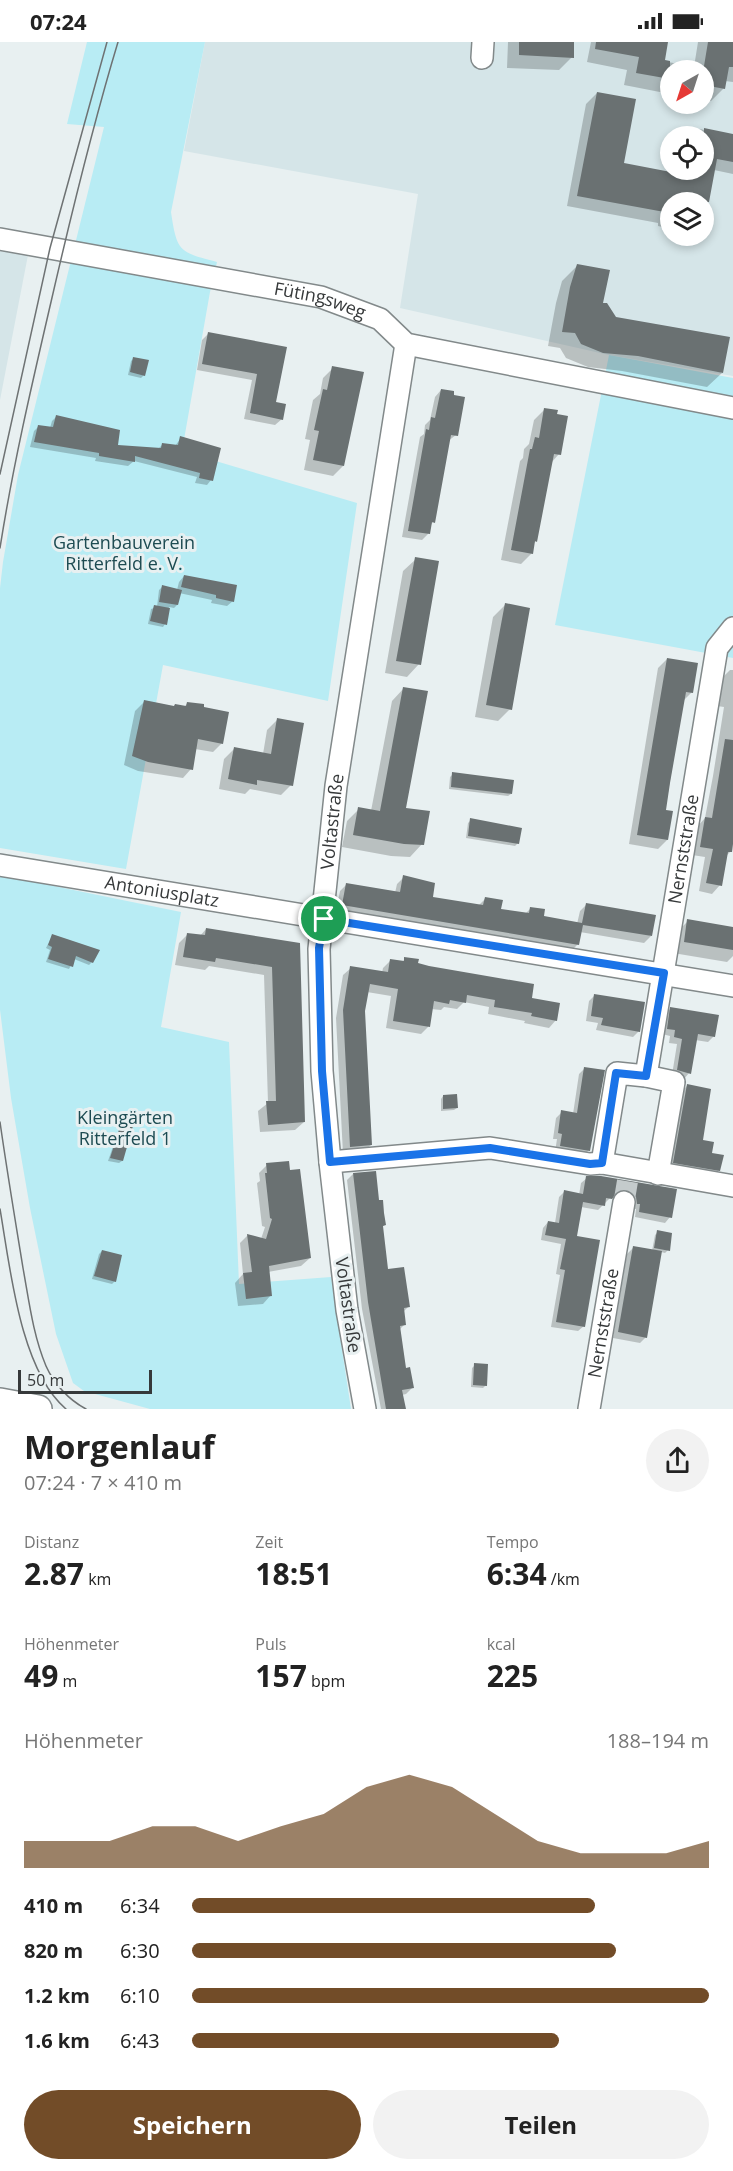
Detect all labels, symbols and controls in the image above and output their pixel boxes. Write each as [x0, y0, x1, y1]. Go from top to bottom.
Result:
text: 07:24 [30, 6, 87, 36]
north arrow [660, 60, 714, 114]
map controls [660, 60, 714, 246]
button: locate [660, 126, 714, 180]
button: layers [660, 192, 714, 246]
street label: Fütingsweg [272, 276, 370, 324]
park label: Gartenbauverein Ritterfeld e. V. [53, 530, 195, 575]
street label: Voltastraße [314, 772, 349, 871]
street label: Nernststraße [662, 792, 704, 906]
street label: Antoniusplatz [103, 869, 221, 912]
pin [298, 893, 349, 944]
icon: arrive [307, 902, 340, 935]
park label: Kleingärten Ritterfeld 1 [77, 1105, 173, 1150]
street label: Voltastraße [330, 1256, 368, 1354]
street label: Nernststraße [581, 1266, 624, 1380]
scale bar [18, 1367, 152, 1394]
text: 50 m [27, 1369, 64, 1391]
text: Morgenlauf [24, 1424, 215, 1469]
button: share [646, 1429, 709, 1492]
text: 07:24 · 7 × 410 m [24, 1469, 182, 1496]
text: Distanz [24, 1531, 79, 1553]
text: Zeit [255, 1531, 283, 1553]
text: Tempo [487, 1531, 539, 1553]
text: 2.87 [24, 1553, 84, 1594]
text: 18:51 [255, 1553, 333, 1594]
text: 6:34 [487, 1553, 547, 1594]
text: km [84, 1568, 111, 1590]
text: /km [547, 1568, 580, 1590]
text: Höhenmeter [24, 1633, 119, 1655]
text: Puls [255, 1633, 286, 1655]
text: kcal [487, 1633, 516, 1655]
text: 49 [24, 1655, 58, 1696]
text: 157 [255, 1655, 307, 1696]
text: 225 [487, 1655, 538, 1696]
text: m [58, 1670, 77, 1692]
text: bpm [307, 1670, 345, 1692]
text: Höhenmeter [24, 1727, 143, 1754]
text: 188–194 m [607, 1727, 709, 1754]
text: 410 m [24, 1892, 83, 1919]
text: 6:34 [120, 1892, 160, 1919]
text: 820 m [24, 1937, 83, 1964]
text: 6:30 [120, 1937, 160, 1964]
text: 1.2 km [24, 1982, 90, 2009]
text: 6:10 [120, 1982, 160, 2009]
text: 1.6 km [24, 2027, 90, 2054]
text: 6:43 [120, 2027, 160, 2054]
button: Speichern [24, 2090, 361, 2159]
button: Teilen [373, 2090, 709, 2159]

